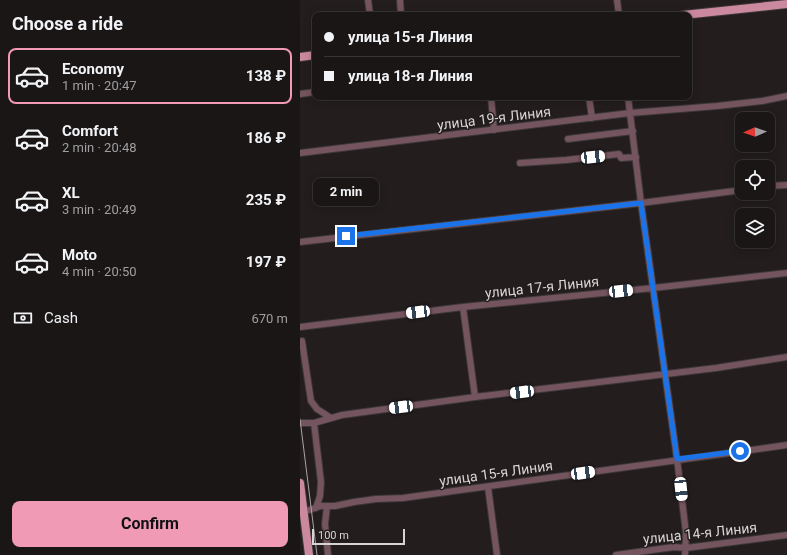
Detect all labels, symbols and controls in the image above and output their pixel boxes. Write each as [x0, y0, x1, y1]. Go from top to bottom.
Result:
text: Choose a ride [12, 13, 123, 34]
text: улица 15-я Линия [348, 28, 473, 46]
icon: car [14, 58, 50, 94]
text: Economy [62, 60, 124, 78]
text: 138 ₽ [246, 67, 286, 85]
text: улица 18-я Линия [348, 67, 473, 85]
text: 1 min · 20:47 [62, 78, 137, 93]
street label: улица 19-я Линия [436, 103, 552, 133]
north arrow [735, 112, 775, 152]
map controls [735, 112, 775, 248]
icon: car [14, 120, 50, 156]
text: Comfort [62, 122, 118, 140]
text: 186 ₽ [246, 129, 286, 147]
text: 2 min · 20:48 [62, 140, 137, 155]
car [580, 150, 606, 164]
button: locate [735, 160, 775, 200]
callout: 2 min [313, 178, 379, 206]
icon: car [14, 182, 50, 218]
text: XL [62, 184, 80, 202]
text: 2 min [330, 184, 362, 199]
text: 235 ₽ [246, 191, 286, 209]
text: 3 min · 20:49 [62, 202, 137, 217]
button: layers [735, 208, 775, 248]
route end [337, 227, 355, 245]
icon: car [14, 244, 50, 280]
text: Moto [62, 246, 97, 264]
text: 197 ₽ [246, 253, 286, 271]
text: 4 min · 20:50 [62, 264, 137, 279]
street label: улица 17-я Линия [484, 273, 600, 301]
car [608, 284, 634, 298]
car [405, 305, 431, 319]
icon: cash [12, 307, 34, 329]
text: Cash [44, 309, 78, 327]
text: 670 m [251, 311, 288, 326]
car [509, 385, 535, 399]
car [388, 400, 414, 414]
route start [731, 442, 749, 460]
street label: улица 15-я Линия [438, 457, 554, 489]
car [570, 465, 596, 481]
car [674, 476, 688, 502]
button: Confirm [12, 501, 288, 547]
street label: улица 14-я Линия [642, 519, 758, 547]
scale bar [312, 527, 405, 546]
text: 100 m [318, 529, 349, 542]

